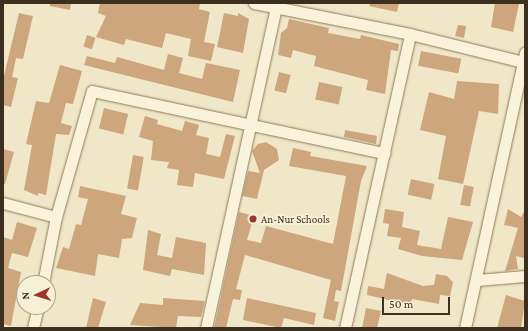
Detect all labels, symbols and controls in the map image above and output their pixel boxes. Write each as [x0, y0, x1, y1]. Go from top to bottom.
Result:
place label: An-Nur Schools [261, 212, 330, 226]
marker: An-Nur Schools [248, 214, 258, 224]
north arrow [16, 275, 56, 315]
scale bar [384, 289, 452, 315]
text: N [19, 292, 31, 300]
text: 50 m [389, 297, 413, 311]

